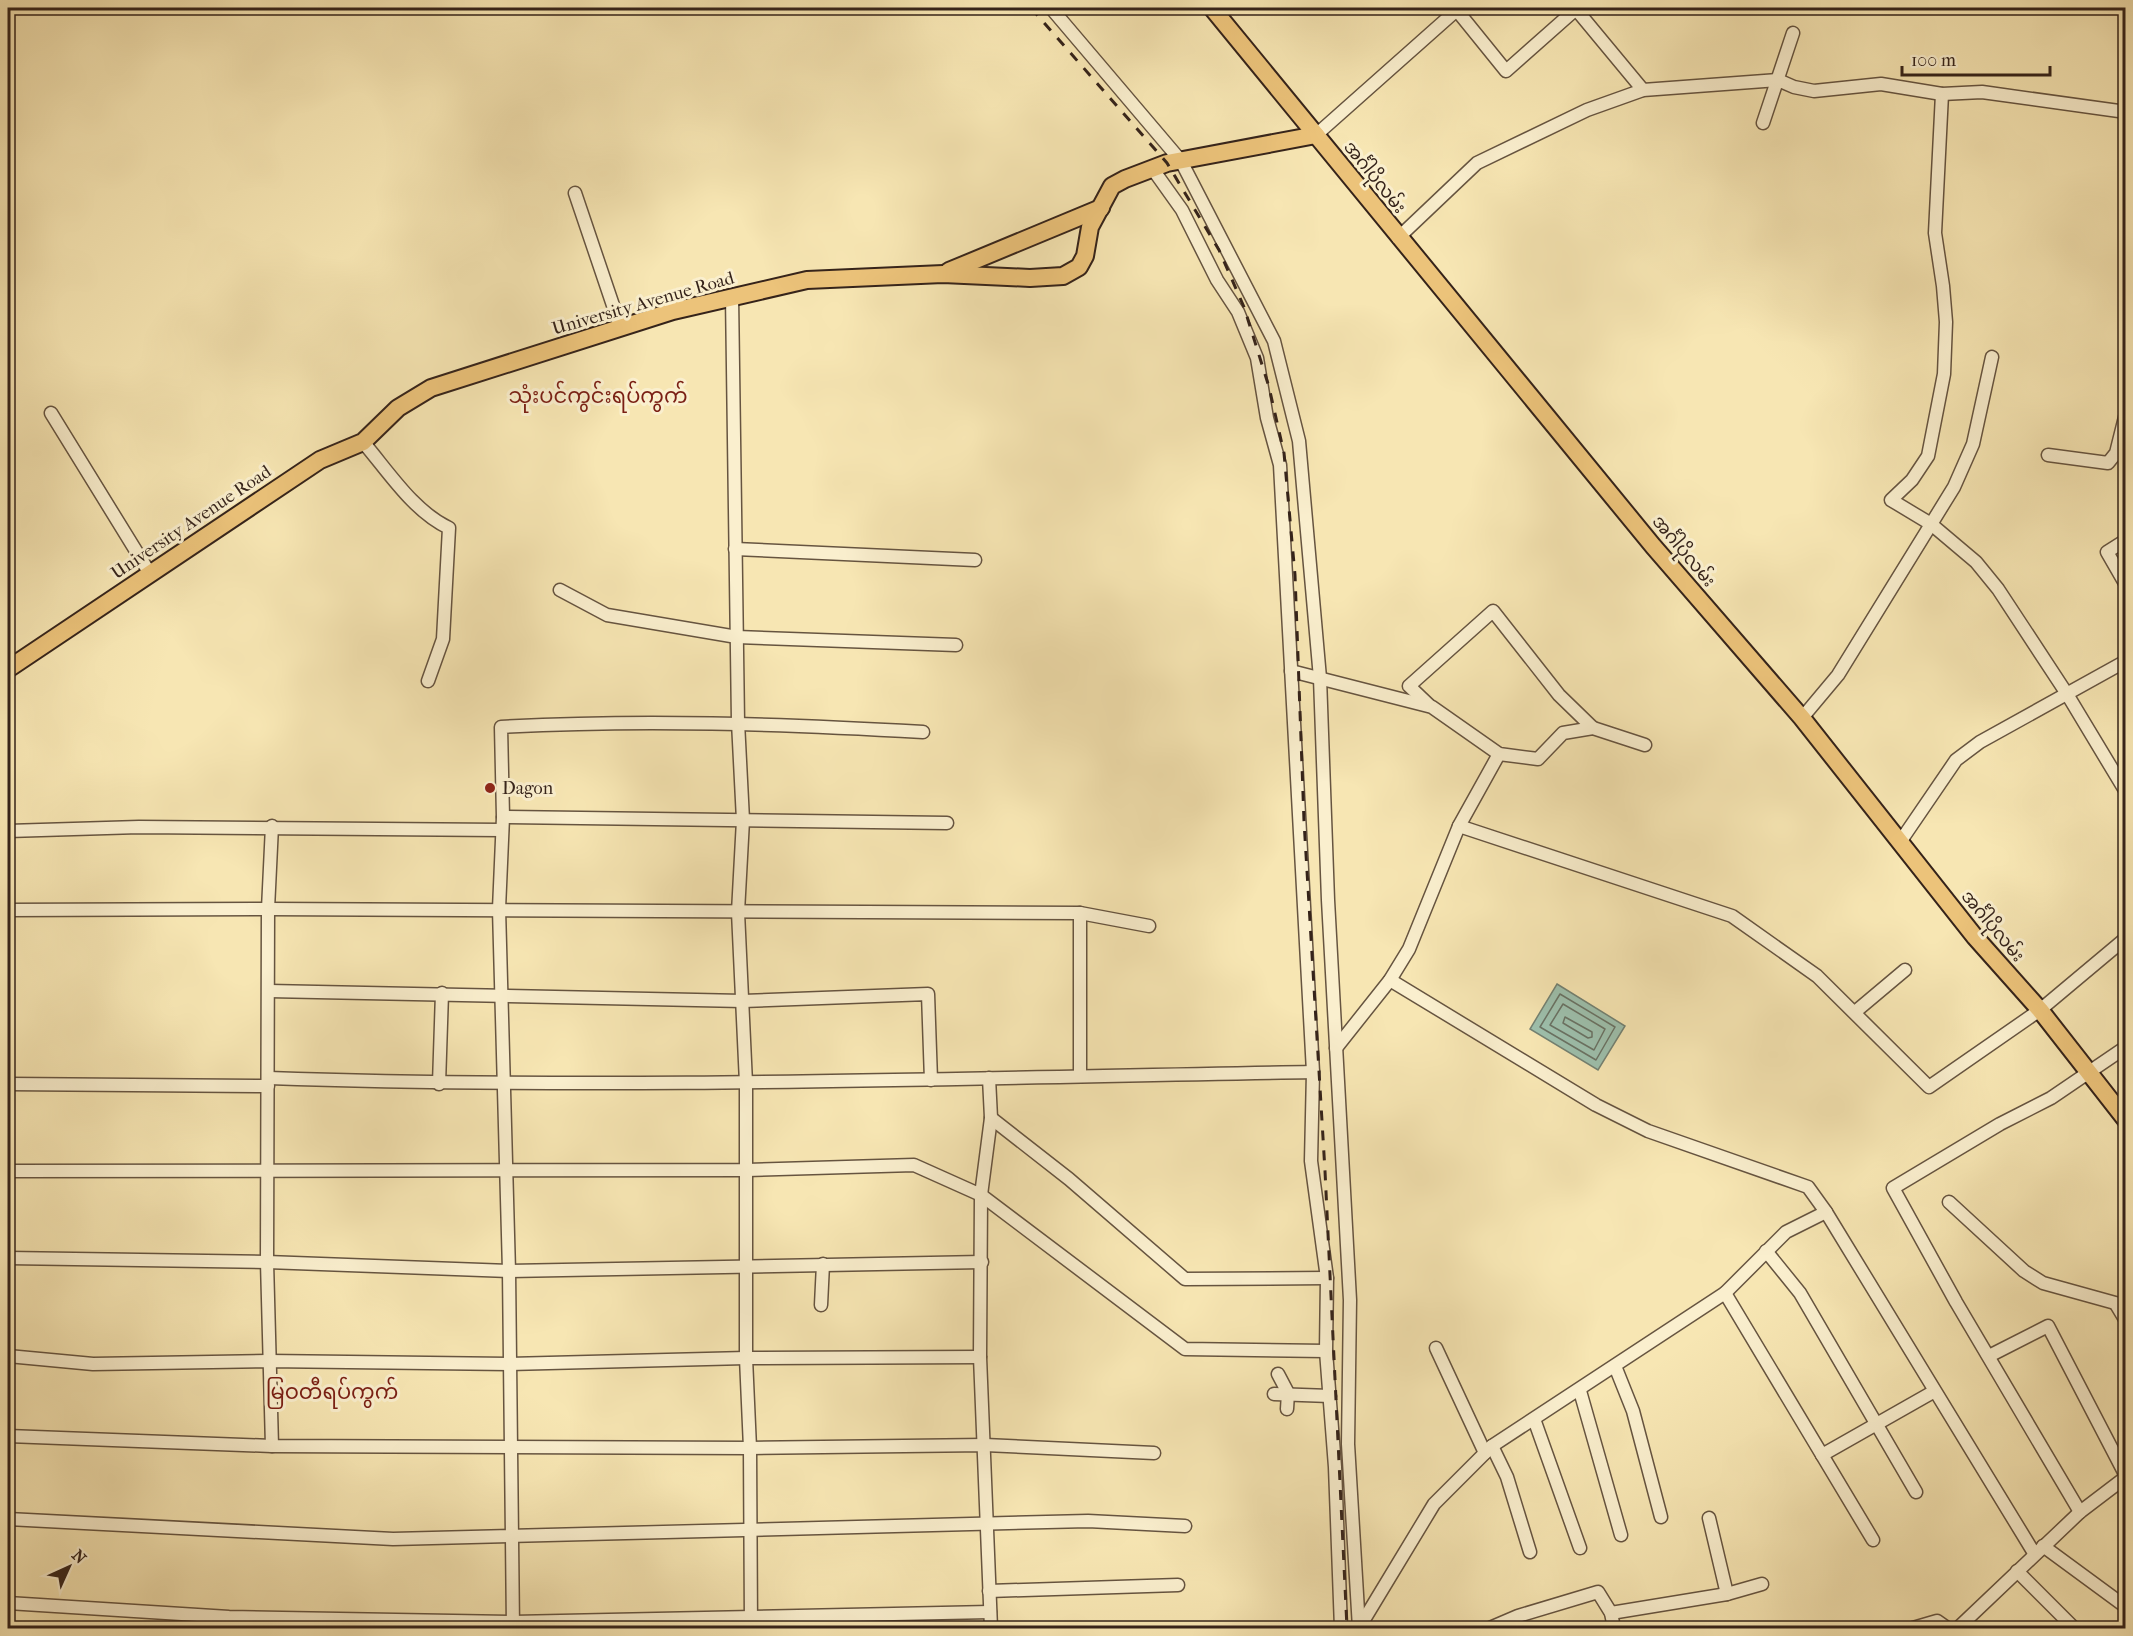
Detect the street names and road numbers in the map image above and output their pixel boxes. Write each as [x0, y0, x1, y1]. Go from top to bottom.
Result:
street label: အင်္ဂါပိုလမ်း [1336, 134, 1413, 220]
street label: University Avenue Road [550, 267, 737, 340]
street label: University Avenue Road [107, 461, 275, 584]
street label: အင်္ဂါပိုလမ်း [1645, 509, 1723, 594]
street label: အင်္ဂါပိုလမ်း [1954, 884, 2032, 969]

